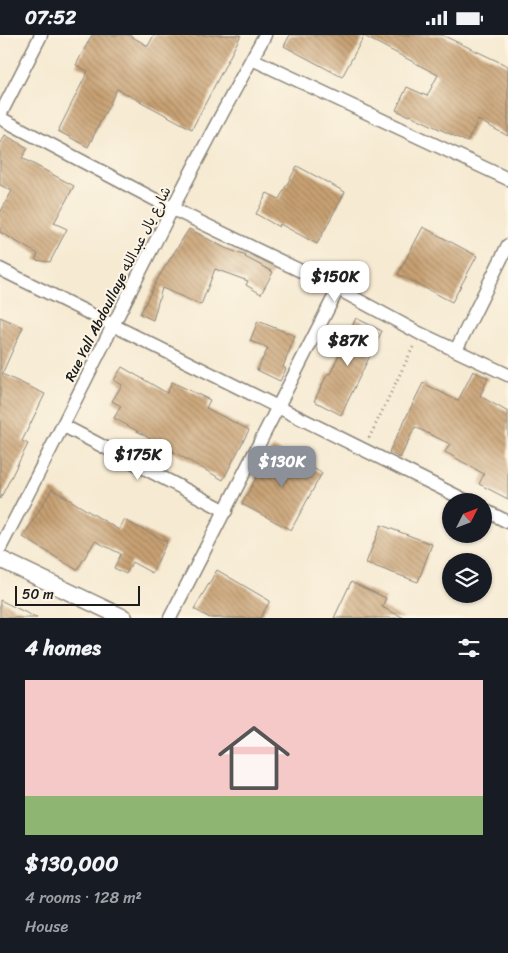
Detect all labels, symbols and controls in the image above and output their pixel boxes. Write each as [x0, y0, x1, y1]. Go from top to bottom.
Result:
text: 07:52 [25, 1, 76, 34]
street label: Rue Yall Abdoullaye شارع يال عبدالله [58, 182, 178, 386]
pin: $150K [300, 261, 370, 303]
text: $150K [311, 262, 359, 291]
pin: $87K [318, 325, 378, 367]
text: $87K [328, 326, 368, 355]
pin: $175K [103, 439, 173, 481]
text: $175K [115, 440, 161, 469]
pin: $130K [247, 445, 317, 488]
text: $130K [259, 447, 305, 476]
north arrow [442, 493, 492, 543]
map controls [442, 493, 492, 603]
button: layers [442, 553, 492, 603]
text: 50 m [22, 582, 54, 607]
scale bar [15, 583, 140, 606]
text: 4 homes [25, 629, 101, 667]
icon: filters [455, 634, 483, 662]
icon: home [209, 713, 299, 803]
text: $130,000 [25, 845, 118, 883]
text: 4 rooms · 128 m² [25, 883, 142, 912]
text: House [25, 912, 68, 941]

